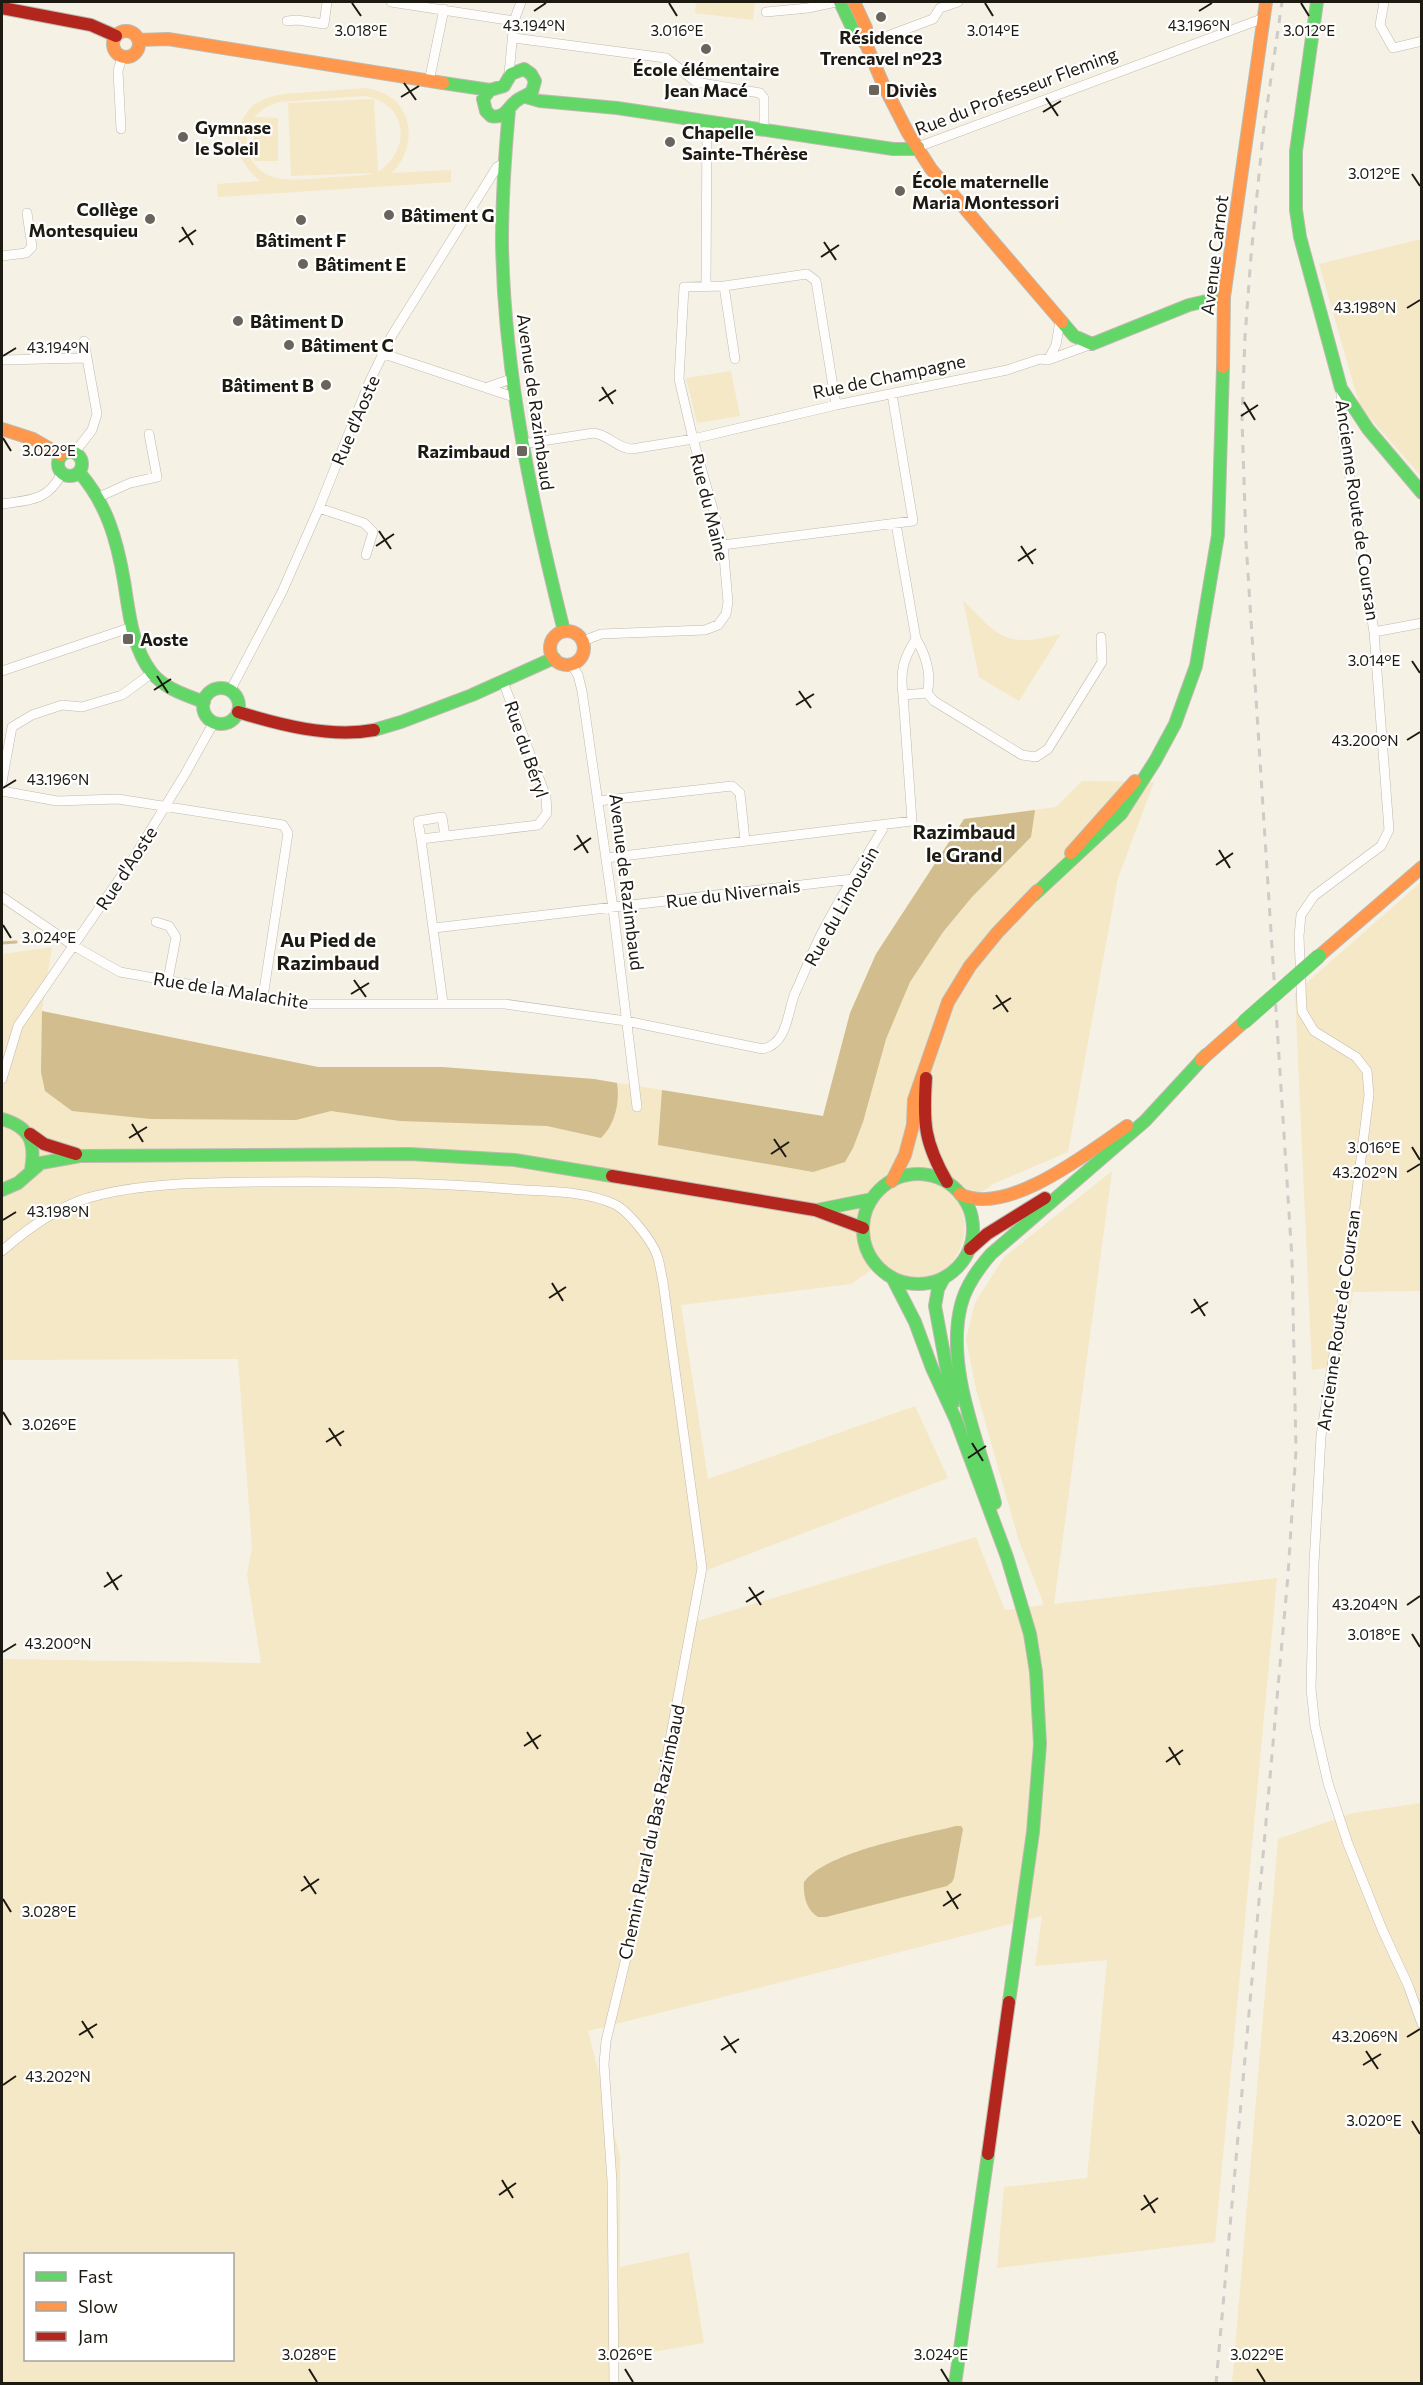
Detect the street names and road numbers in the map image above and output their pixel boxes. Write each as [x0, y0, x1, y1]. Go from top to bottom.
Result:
street label: Rue du Professeur Fleming [912, 42, 1121, 140]
street label: Avenue Carnot [1196, 194, 1232, 316]
street label: Avenue de Razimbaud [513, 312, 559, 492]
street label: Rue de Champagne [811, 349, 967, 403]
street label: Rue d'Aoste [326, 372, 384, 468]
street label: Ancienne Route de Coursan [1332, 398, 1384, 622]
street label: Rue du Maine [686, 451, 734, 563]
street label: Rue du Béryl [500, 698, 554, 800]
street label: Avenue de Razimbaud [605, 792, 649, 972]
street label: Rue d'Aoste [91, 822, 161, 914]
street label: Rue du Limousin [799, 842, 883, 970]
street label: Rue du Nivernais [665, 874, 801, 912]
street label: Rue de la Malachite [152, 967, 310, 1013]
street label: Ancienne Route de Coursan [1312, 1208, 1364, 1432]
street label: Chemin Rural du Bas Razimbaud [613, 1702, 689, 1962]

